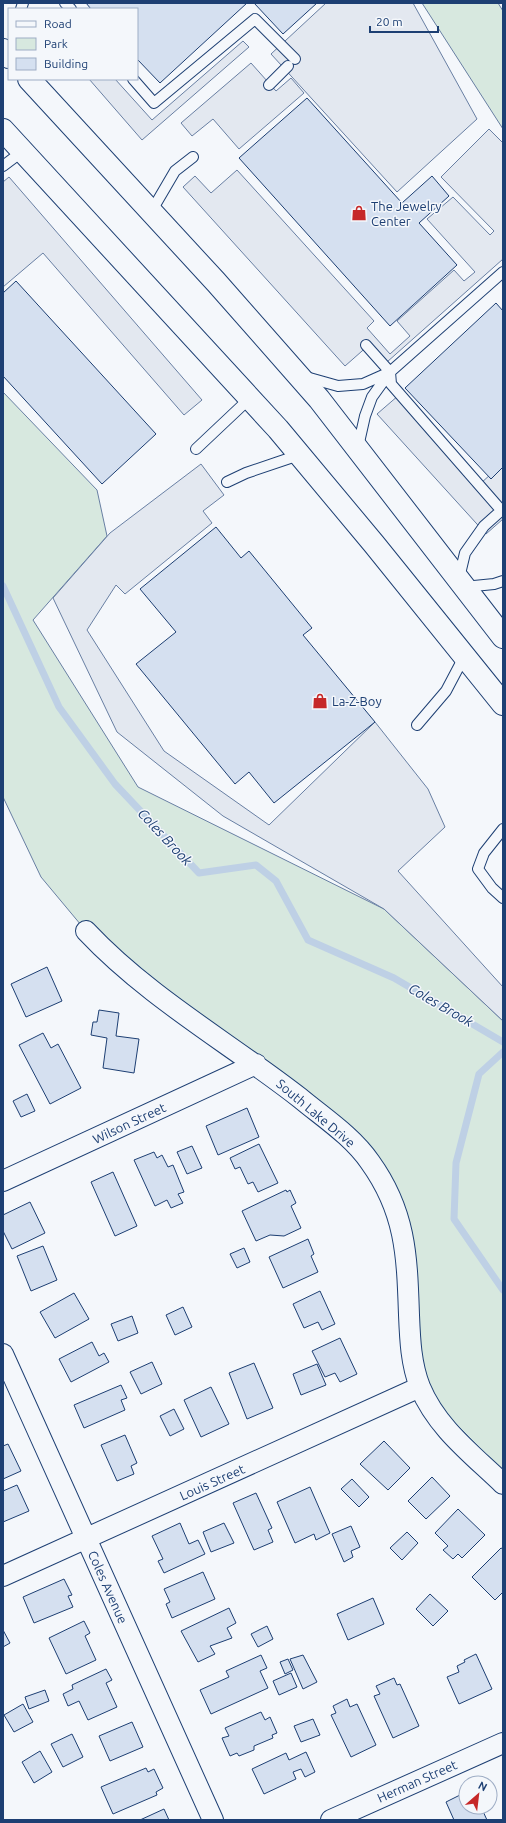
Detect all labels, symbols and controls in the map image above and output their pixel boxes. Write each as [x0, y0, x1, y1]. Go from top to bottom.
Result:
legend [8, 8, 138, 80]
scale bar [370, 8, 438, 34]
text: 20 m [376, 15, 403, 28]
text: Road [44, 17, 72, 30]
text: Park [44, 37, 68, 50]
text: Building [44, 57, 88, 70]
place label: The Jewelry Center [371, 199, 442, 228]
shop icon: The Jewelry Center [350, 204, 368, 222]
shop icon: La-Z-Boy [311, 692, 329, 710]
place label: La-Z-Boy [332, 694, 382, 708]
water label: Coles Brook [134, 805, 196, 869]
water label: Coles Brook [406, 980, 477, 1030]
street label: South Lake Drive [274, 1076, 358, 1150]
street label: Wilson Street [90, 1100, 168, 1146]
street label: Louis Street [177, 1461, 247, 1503]
street label: Coles Avenue [86, 1548, 130, 1626]
street label: Herman Street [375, 1757, 459, 1805]
north arrow [458, 1775, 498, 1815]
text: N [476, 1779, 489, 1793]

